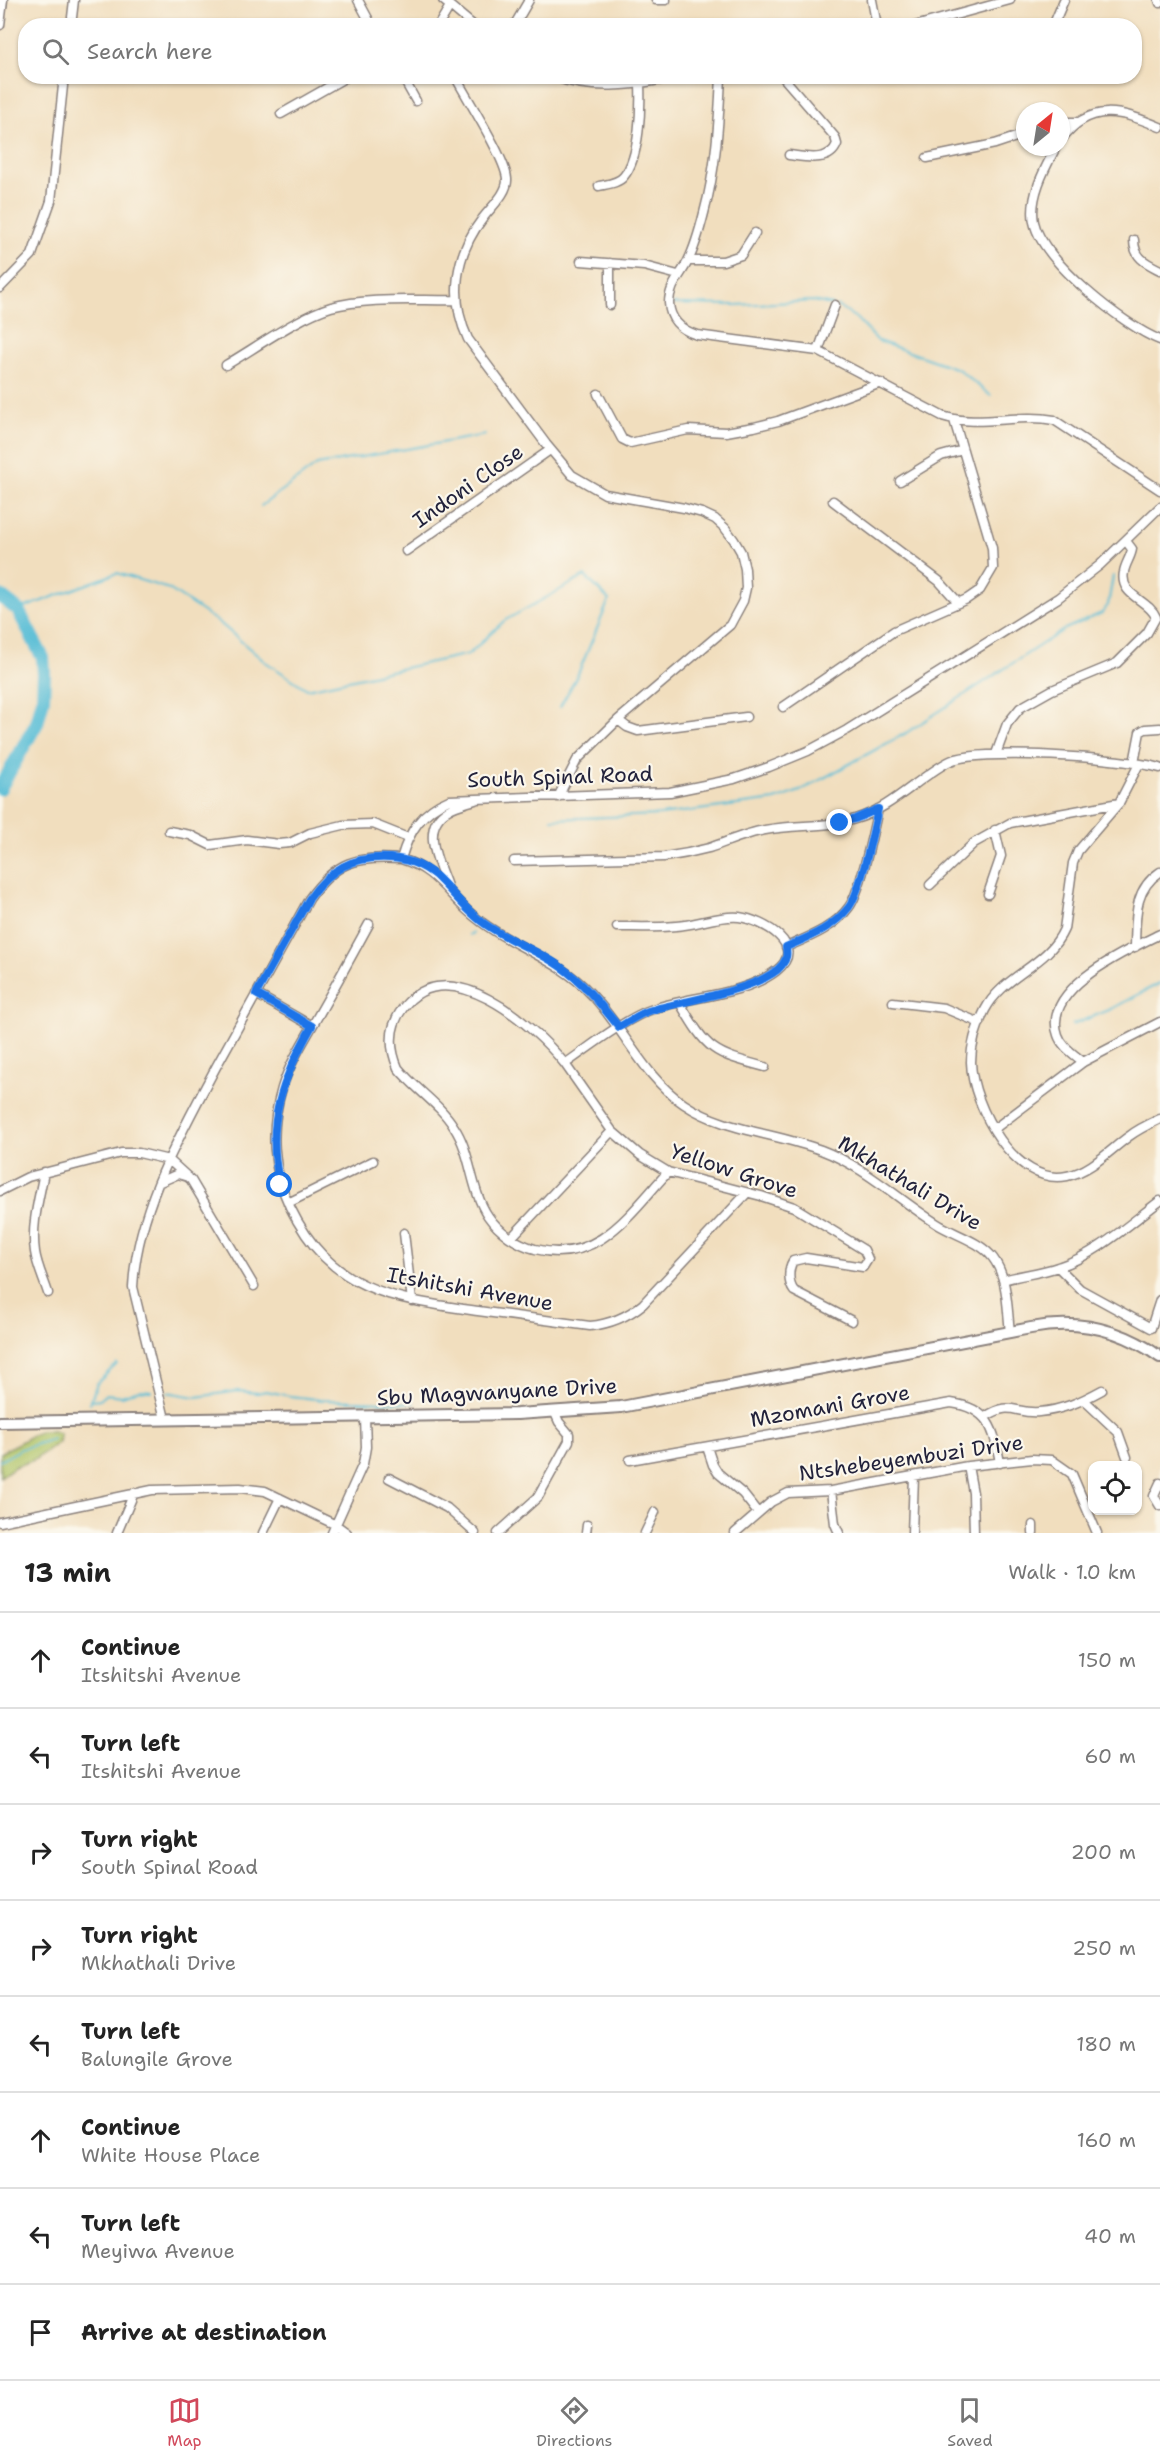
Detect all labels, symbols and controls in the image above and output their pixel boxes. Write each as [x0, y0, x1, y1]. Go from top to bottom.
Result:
search box [18, 18, 1142, 84]
icon: search [39, 35, 72, 68]
text: Search here [87, 37, 213, 66]
north arrow [1016, 102, 1070, 156]
street label: Indoni Close [407, 438, 529, 534]
street label: South Spinal Road [467, 760, 653, 794]
route end [826, 809, 852, 835]
street label: Mkhathali Drive [833, 1129, 987, 1237]
street label: Yellow Grove [667, 1137, 801, 1205]
route start [266, 1171, 292, 1197]
street label: Itshitshi Avenue [385, 1261, 555, 1317]
street label: Sbu Magwanyane Drive [376, 1372, 618, 1412]
street label: Mzomani Grove [748, 1378, 912, 1434]
street label: Ntshebeyembuzi Drive [797, 1428, 1025, 1488]
map controls [1088, 1461, 1142, 1515]
button: locate [1088, 1461, 1142, 1515]
text: 13 min [24, 1555, 111, 1590]
text: Walk · 1.0 km [1008, 1559, 1136, 1585]
text: Continue [81, 1633, 181, 1662]
icon: ahead [24, 1644, 57, 1677]
text: 150 m [1078, 1647, 1136, 1673]
text: Itshitshi Avenue [81, 1662, 241, 1688]
text: Turn left [81, 1729, 180, 1758]
icon: left [24, 1740, 57, 1773]
text: 60 m [1084, 1743, 1136, 1769]
text: Itshitshi Avenue [81, 1758, 241, 1784]
text: Turn right [81, 1825, 198, 1854]
icon: right [24, 1836, 57, 1869]
text: 200 m [1071, 1839, 1136, 1865]
text: South Spinal Road [81, 1854, 258, 1880]
text: Turn right [81, 1921, 198, 1950]
icon: right [24, 1932, 57, 1965]
text: 250 m [1072, 1935, 1136, 1961]
text: Mkhathali Drive [81, 1950, 236, 1976]
text: Turn left [81, 2017, 180, 2046]
icon: left [24, 2028, 57, 2061]
text: 180 m [1076, 2031, 1136, 2057]
text: Balungile Grove [81, 2046, 233, 2072]
text: Continue [81, 2113, 181, 2142]
icon: ahead [24, 2124, 57, 2157]
text: 160 m [1077, 2127, 1136, 2153]
text: White House Place [81, 2142, 260, 2168]
text: Turn left [81, 2209, 180, 2238]
icon: left [24, 2220, 57, 2253]
text: 40 m [1084, 2223, 1136, 2249]
text: Meyiwa Avenue [81, 2238, 235, 2264]
icon: arrive [24, 2316, 57, 2349]
text: Arrive at destination [81, 2318, 327, 2347]
tab: Map [167, 2394, 202, 2451]
tab: Directions [536, 2394, 613, 2451]
tab: Saved [947, 2394, 993, 2451]

